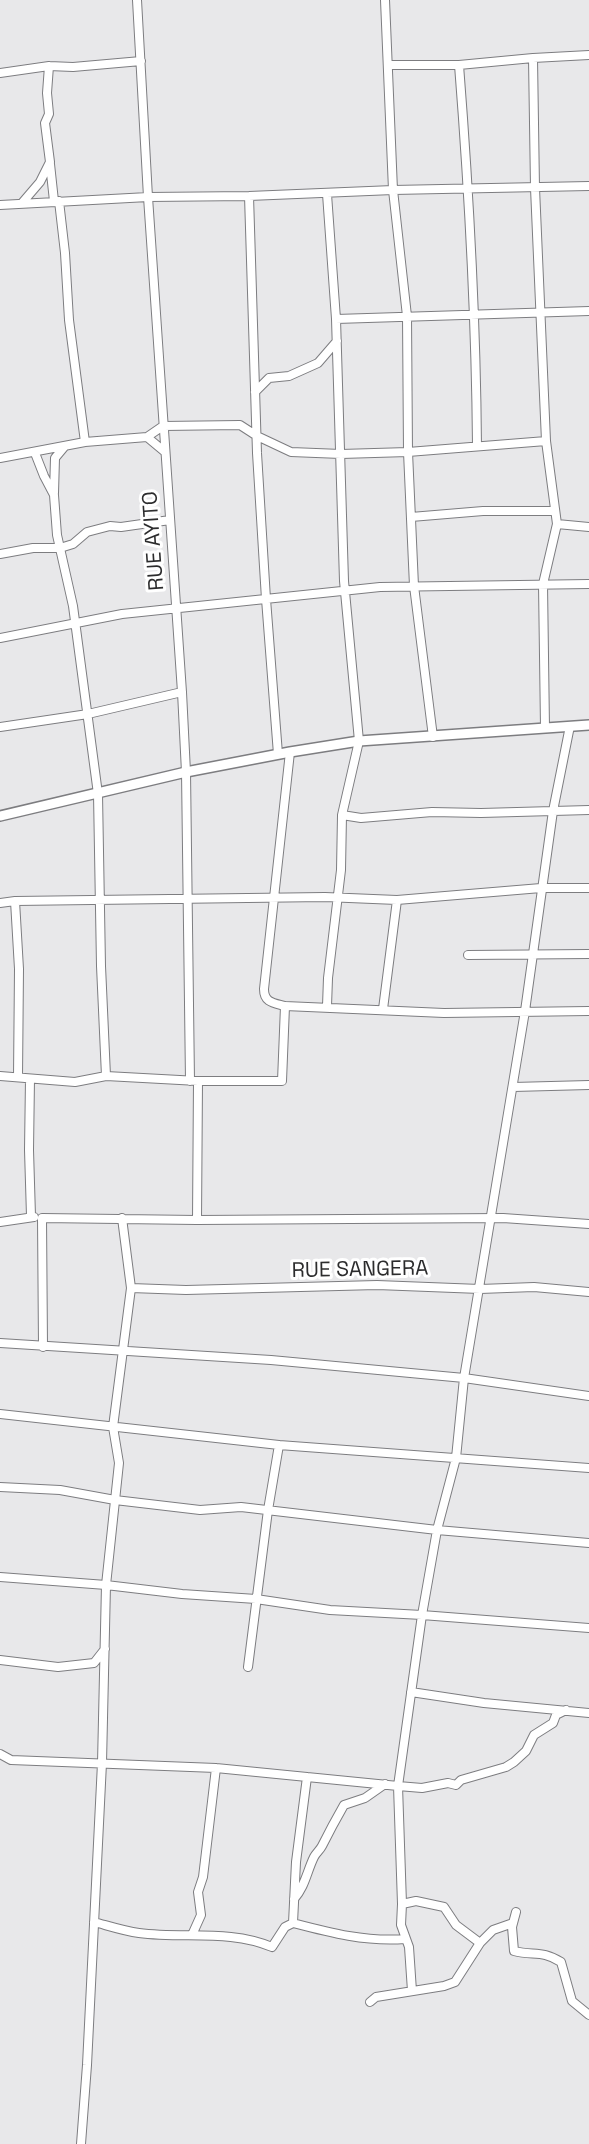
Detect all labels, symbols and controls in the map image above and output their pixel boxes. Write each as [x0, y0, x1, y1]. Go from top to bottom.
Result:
street label: RUE AYITO [138, 490, 170, 592]
street label: RUE SANGERA [291, 1256, 429, 1284]

